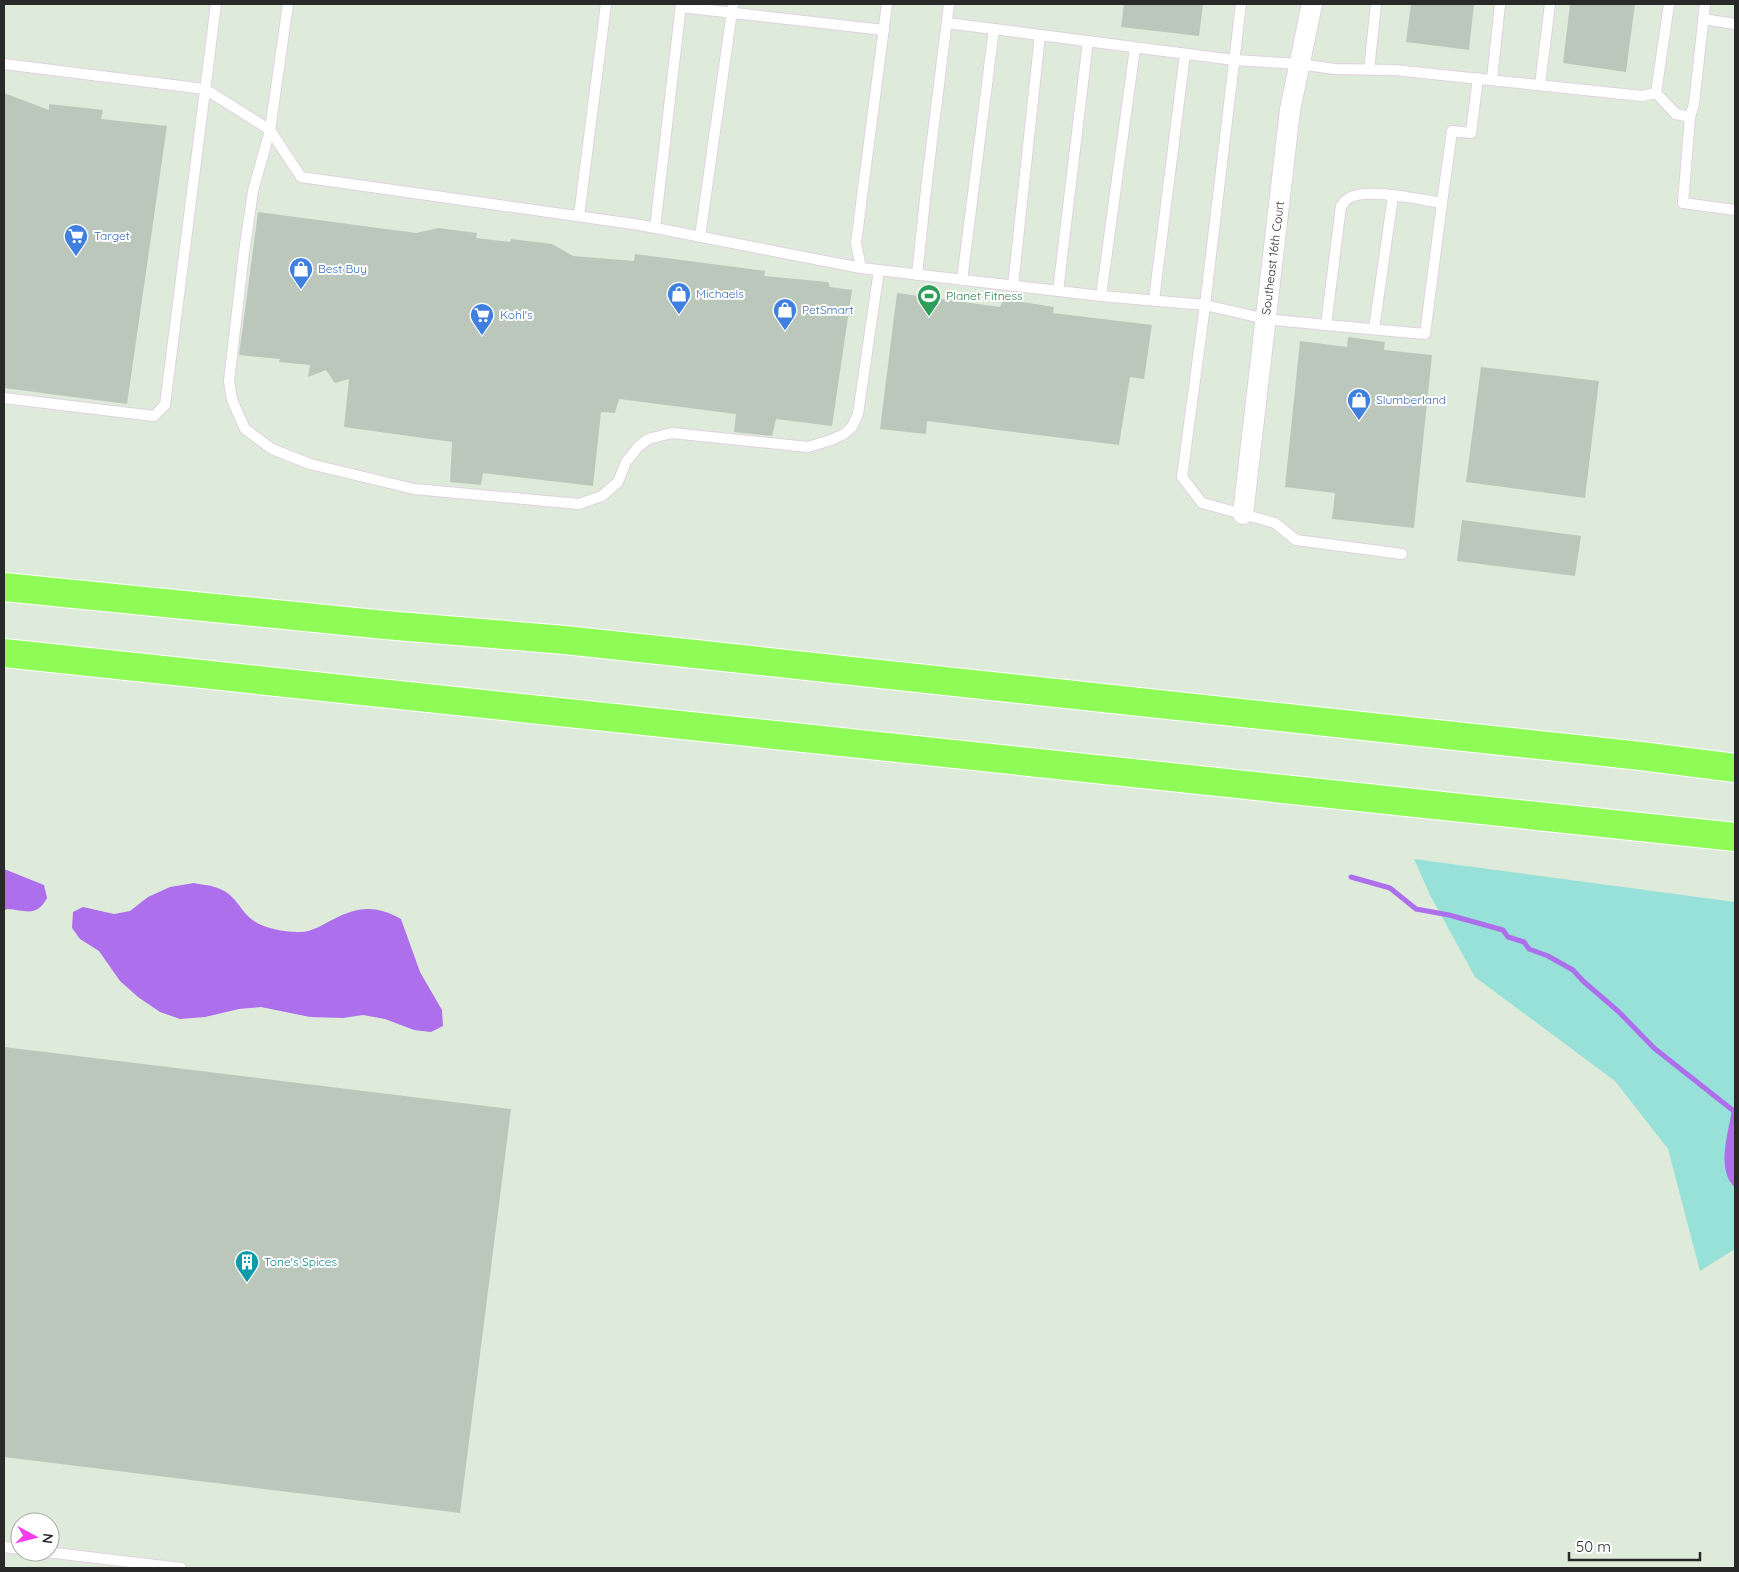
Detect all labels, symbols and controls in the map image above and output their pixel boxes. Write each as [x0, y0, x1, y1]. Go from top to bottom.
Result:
street label: Southeast 16th Court [1258, 200, 1287, 316]
supermarket icon: Target [63, 223, 89, 257]
place label: Target [94, 228, 130, 243]
shop icon: Best Buy [288, 256, 314, 290]
place label: Best Buy [318, 261, 367, 276]
shop icon: Michaels [666, 281, 692, 315]
sports icon: Planet Fitness [916, 283, 942, 317]
place label: Michaels [696, 286, 744, 301]
place label: Planet Fitness [946, 288, 1023, 303]
shop icon: PetSmart [772, 297, 798, 331]
supermarket icon: Kohl's [469, 302, 495, 336]
place label: PetSmart [802, 302, 854, 317]
place label: Kohl's [500, 307, 533, 322]
shop icon: Slumberland [1346, 387, 1372, 421]
place label: Slumberland [1376, 392, 1446, 407]
building icon: Tone's Spices [234, 1249, 260, 1283]
place label: Tone's Spices [264, 1254, 338, 1269]
north arrow [10, 1512, 60, 1562]
scale bar [1569, 1530, 1700, 1562]
text: N [38, 1532, 57, 1545]
text: 50 m [1576, 1537, 1611, 1556]

